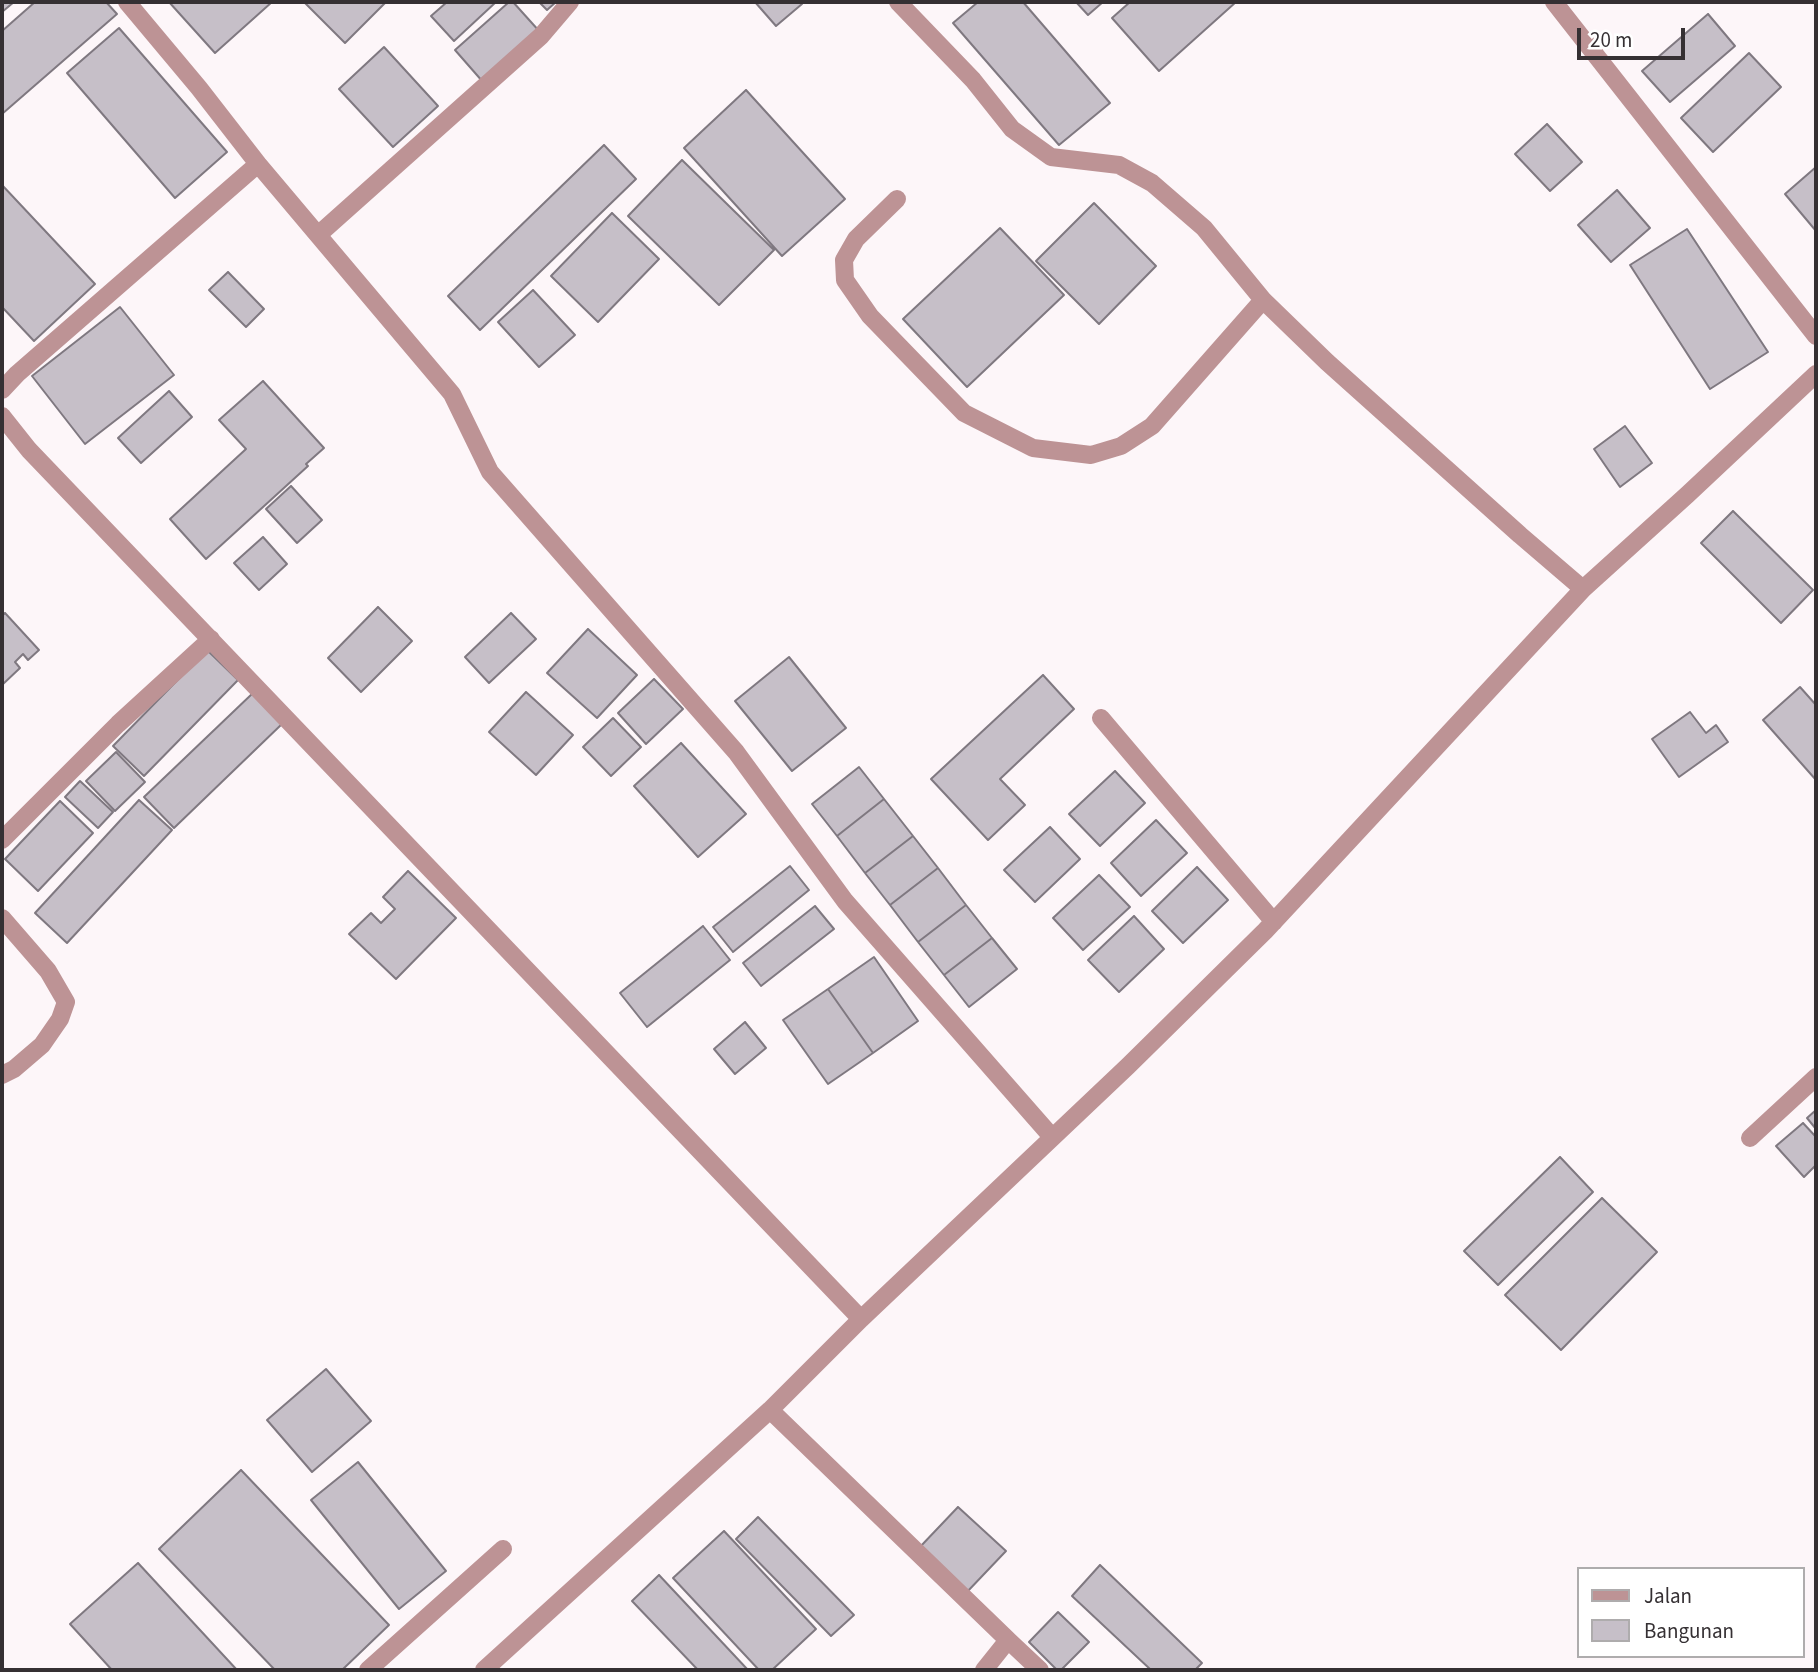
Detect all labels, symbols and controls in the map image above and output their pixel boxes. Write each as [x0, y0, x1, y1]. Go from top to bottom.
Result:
scale bar [1580, 14, 1688, 58]
text: 20 m [1590, 25, 1632, 55]
legend [1576, 1567, 1804, 1658]
text: Jalan [1644, 1581, 1692, 1611]
text: Bangunan [1644, 1616, 1734, 1646]

